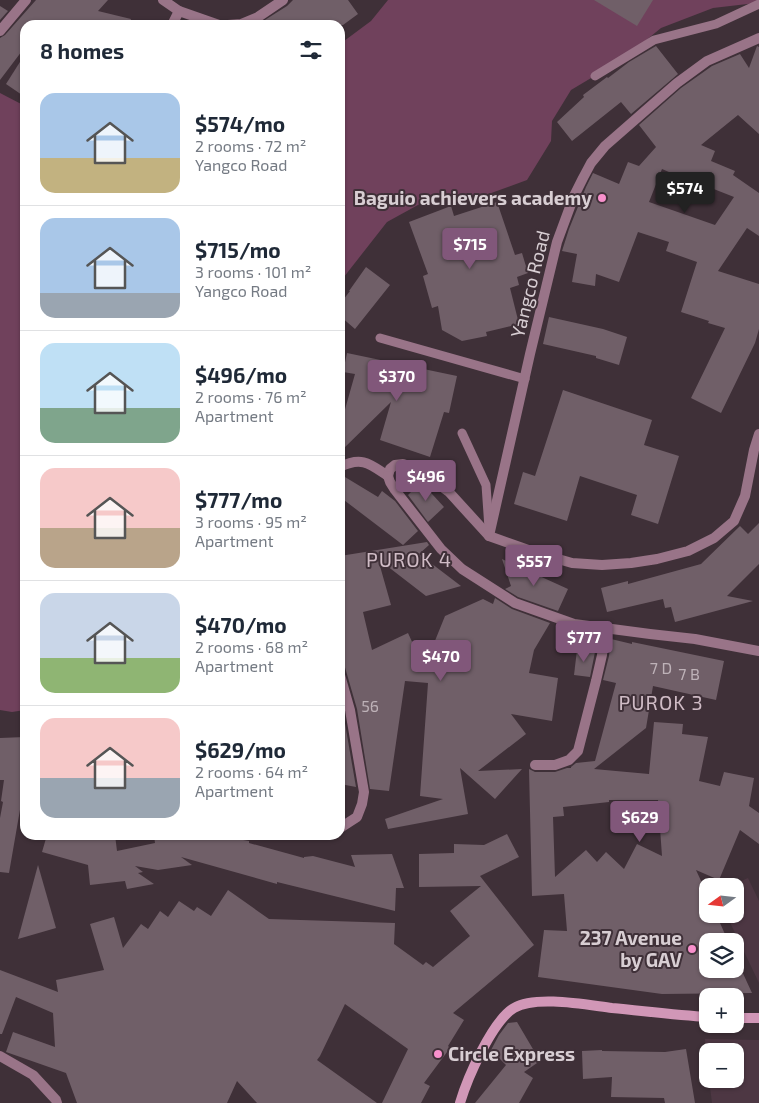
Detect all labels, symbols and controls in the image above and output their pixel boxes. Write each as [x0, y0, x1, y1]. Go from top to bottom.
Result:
icon: filters [297, 36, 325, 64]
text: 8 homes [40, 38, 124, 63]
text: $574/mo [195, 111, 285, 136]
icon: home [80, 113, 140, 173]
text: 2 rooms · 72 m² [195, 136, 306, 155]
text: Yangco Road [195, 155, 287, 174]
pin: $574 [655, 172, 715, 214]
text: $574 [667, 178, 703, 197]
place label: Baguio achievers academy [354, 186, 592, 210]
marker: Baguio achievers academy [596, 192, 608, 204]
pin: $715 [440, 228, 500, 270]
street label: Yangco Road [505, 228, 554, 340]
text: $715 [453, 234, 487, 253]
text: $715/mo [195, 237, 281, 262]
icon: home [80, 238, 140, 298]
text: 3 rooms · 101 m² [195, 262, 312, 281]
text: Yangco Road [195, 281, 287, 300]
pin: $370 [367, 360, 427, 402]
text: $496/mo [195, 362, 287, 387]
icon: home [80, 363, 140, 423]
text: $370 [379, 366, 415, 385]
text: 2 rooms · 76 m² [195, 387, 307, 406]
text: Apartment [195, 406, 274, 425]
pin: $496 [396, 460, 456, 502]
text: $496 [407, 466, 445, 485]
text: $777/mo [195, 487, 282, 512]
icon: home [80, 488, 140, 548]
text: 3 rooms · 95 m² [195, 512, 307, 531]
text: Apartment [195, 531, 274, 550]
pin: $557 [504, 544, 564, 587]
district label: PUROK 4 [366, 547, 452, 571]
text: $557 [516, 551, 552, 570]
text: $470/mo [195, 612, 287, 637]
icon: home [80, 613, 140, 673]
pin: $777 [554, 620, 614, 663]
text: $777 [567, 627, 601, 646]
text: 2 rooms · 68 m² [195, 637, 308, 656]
pin: $470 [411, 640, 471, 682]
text: $470 [422, 646, 460, 665]
text: Apartment [195, 656, 274, 675]
house number: 7 D [650, 658, 672, 677]
house number: 7 B [678, 664, 700, 683]
district label: PUROK 3 [618, 690, 704, 714]
house number: 56 [361, 696, 379, 715]
text: $629/mo [195, 737, 286, 762]
icon: home [80, 738, 140, 798]
text: 2 rooms · 64 m² [195, 762, 308, 781]
text: Apartment [195, 781, 274, 800]
pin: $629 [610, 800, 670, 843]
text: $629 [621, 807, 659, 826]
north arrow [699, 878, 744, 922]
map controls [699, 878, 744, 1088]
place label: 237 Avenue by GAV [580, 926, 683, 972]
button: layers [699, 933, 744, 978]
marker: 237 Avenue by GAV [686, 943, 698, 955]
button: + [699, 988, 744, 1033]
place label: Circle Express [448, 1042, 575, 1065]
button: − [699, 1043, 744, 1088]
marker: Circle Express [432, 1048, 444, 1060]

